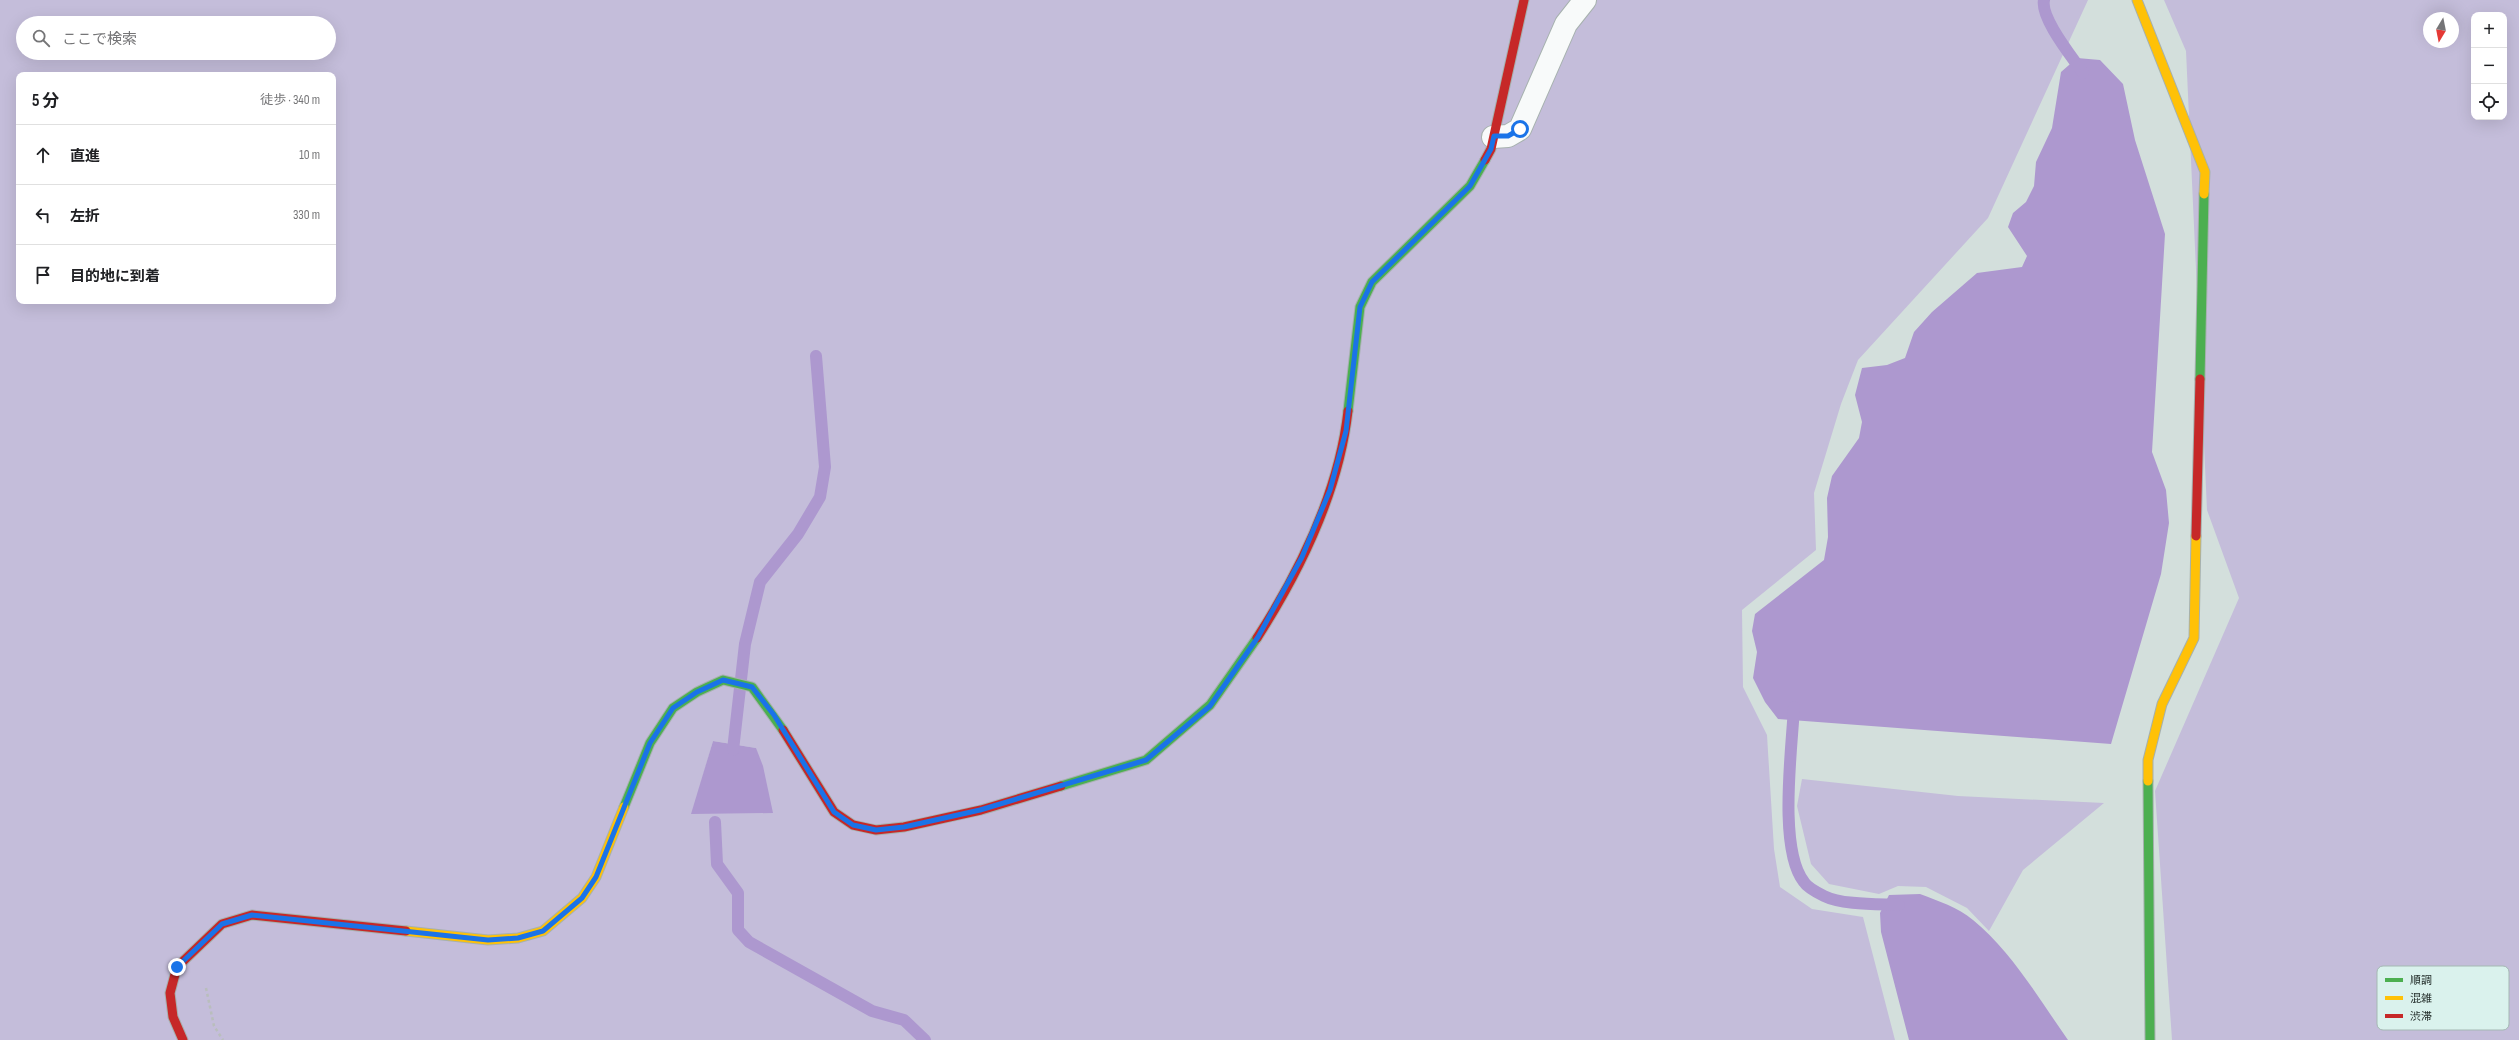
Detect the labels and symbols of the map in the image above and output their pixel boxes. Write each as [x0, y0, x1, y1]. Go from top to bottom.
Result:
north arrow [2423, 12, 2459, 48]
route start [1511, 120, 1529, 138]
route end [168, 958, 186, 976]
legend [2377, 966, 2509, 1030]
text: 順調 [2410, 974, 2432, 987]
text: 混雑 [2410, 992, 2432, 1005]
text: 渋滞 [2410, 1010, 2432, 1023]

